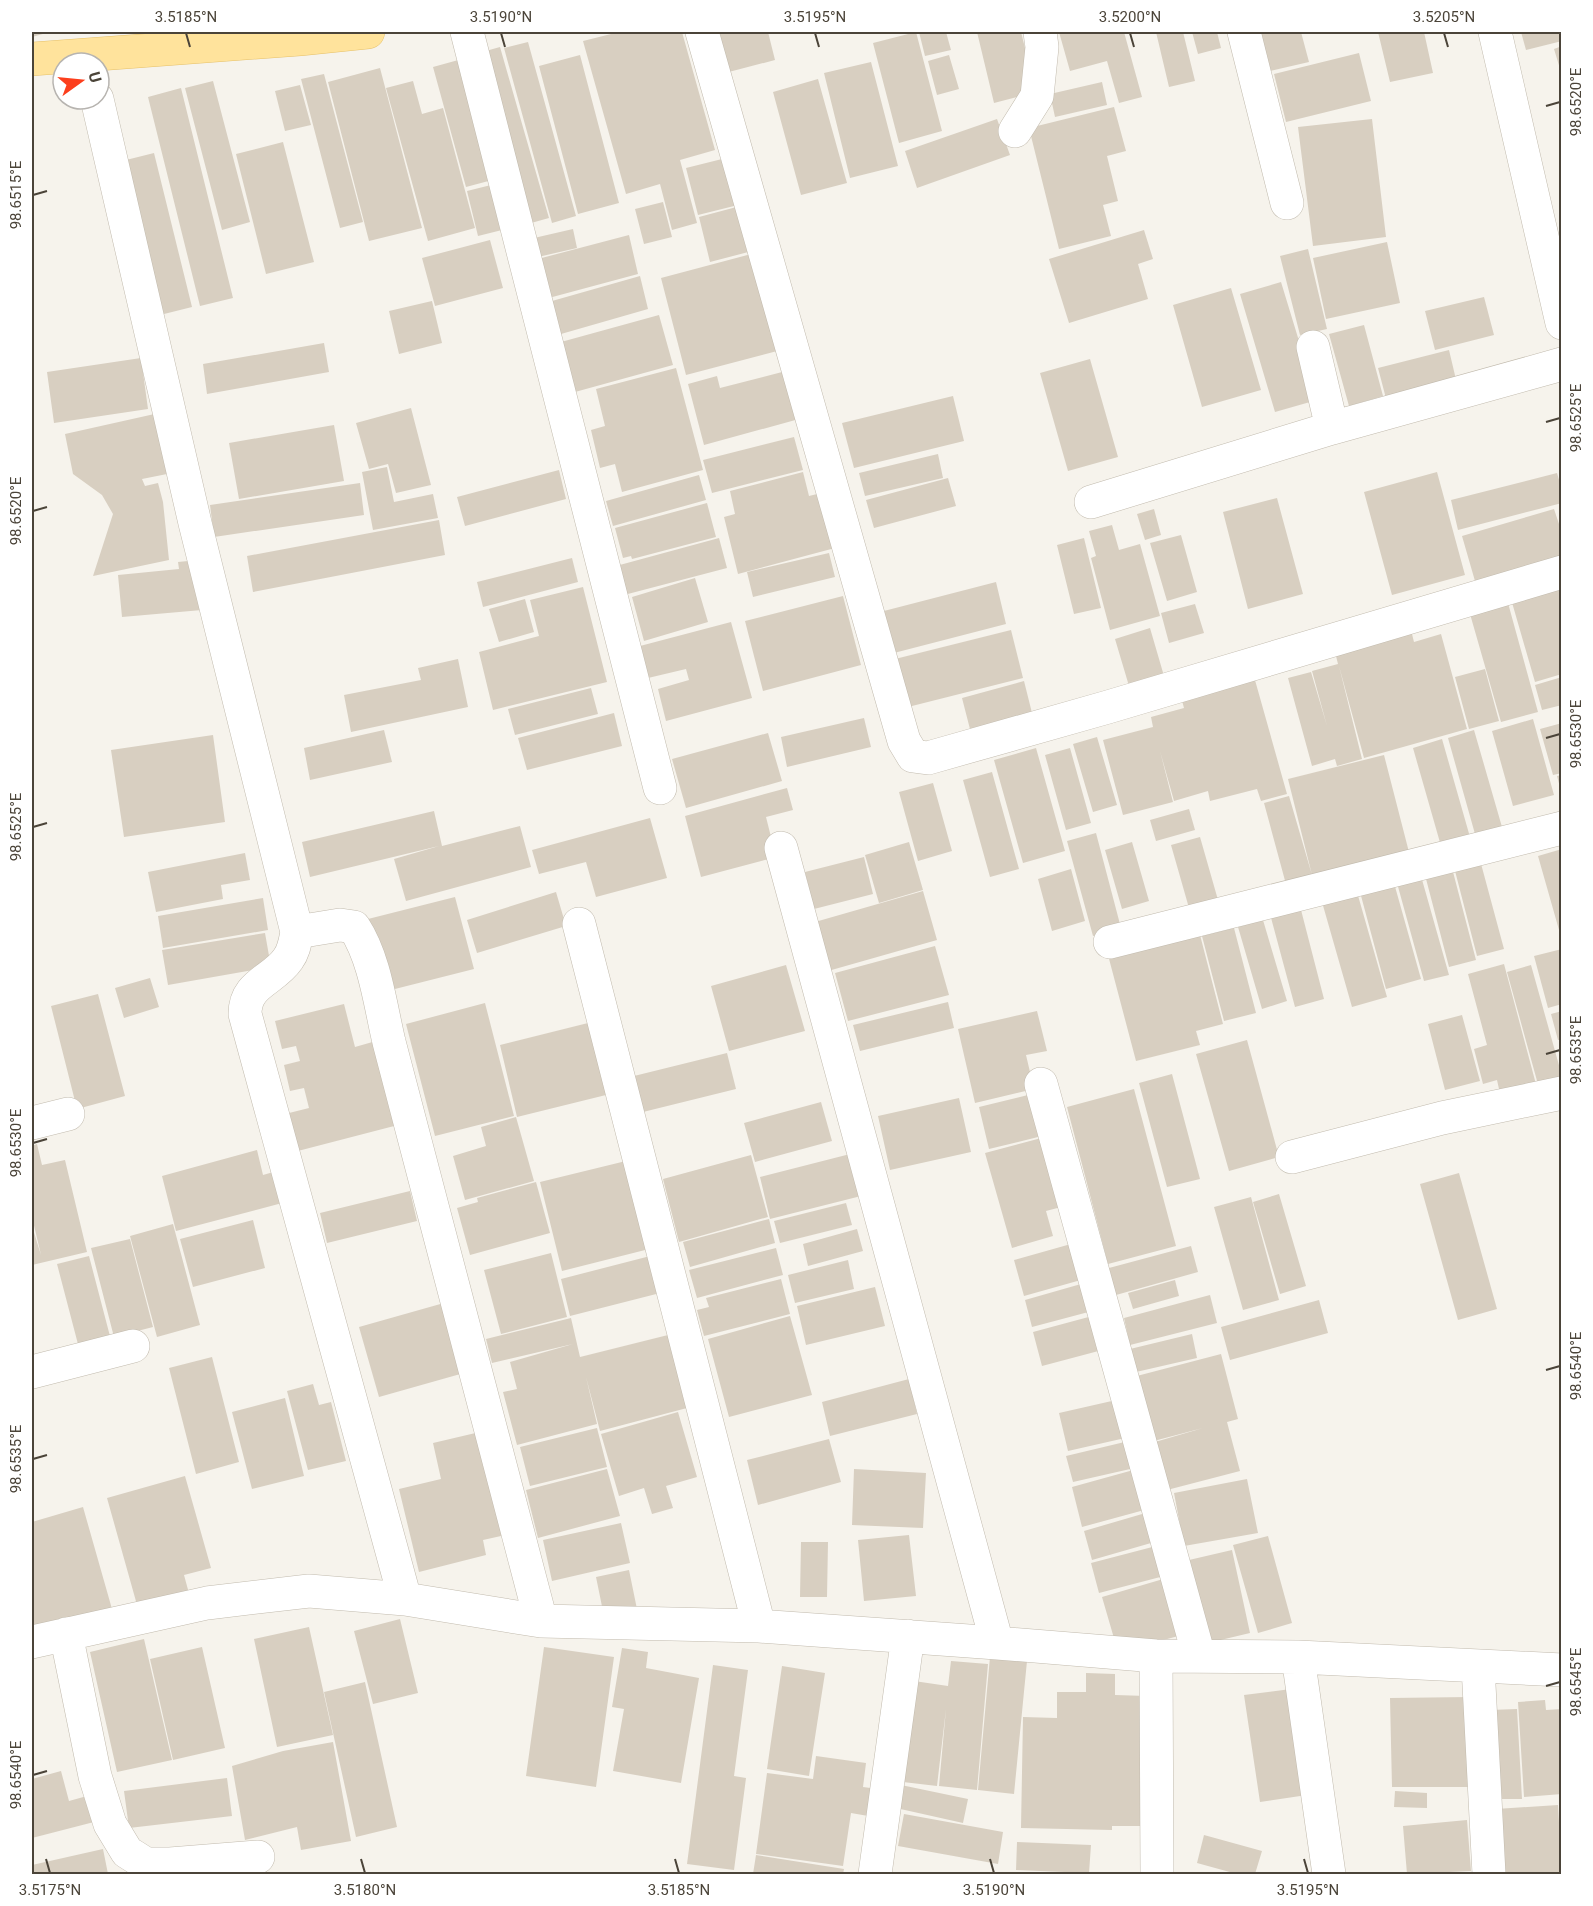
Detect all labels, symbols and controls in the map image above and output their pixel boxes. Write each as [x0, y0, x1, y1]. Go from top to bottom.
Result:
text: 3.5185°N [155, 8, 217, 26]
text: 3.5190°N [470, 8, 532, 26]
text: 3.5195°N [784, 8, 846, 26]
text: 3.5200°N [1099, 8, 1161, 26]
text: 3.5205°N [1413, 8, 1475, 26]
north arrow [51, 51, 111, 111]
text: 98.6520°E [1567, 67, 1585, 136]
text: U [84, 70, 106, 85]
text: 98.6515°E [7, 160, 25, 229]
text: 98.6525°E [1567, 383, 1585, 452]
text: 98.6520°E [7, 476, 25, 545]
text: 98.6530°E [1567, 699, 1585, 768]
text: 98.6525°E [7, 792, 25, 861]
text: 98.6535°E [1567, 1015, 1585, 1084]
text: 98.6530°E [7, 1108, 25, 1177]
text: 98.6540°E [1567, 1331, 1585, 1400]
text: 98.6535°E [7, 1424, 25, 1493]
text: 98.6545°E [1567, 1647, 1585, 1716]
text: 98.6540°E [7, 1740, 25, 1809]
text: 3.5175°N [19, 1881, 81, 1899]
text: 3.5180°N [334, 1881, 396, 1899]
text: 3.5185°N [648, 1881, 710, 1899]
text: 3.5190°N [963, 1881, 1025, 1899]
text: 3.5195°N [1277, 1881, 1339, 1899]

